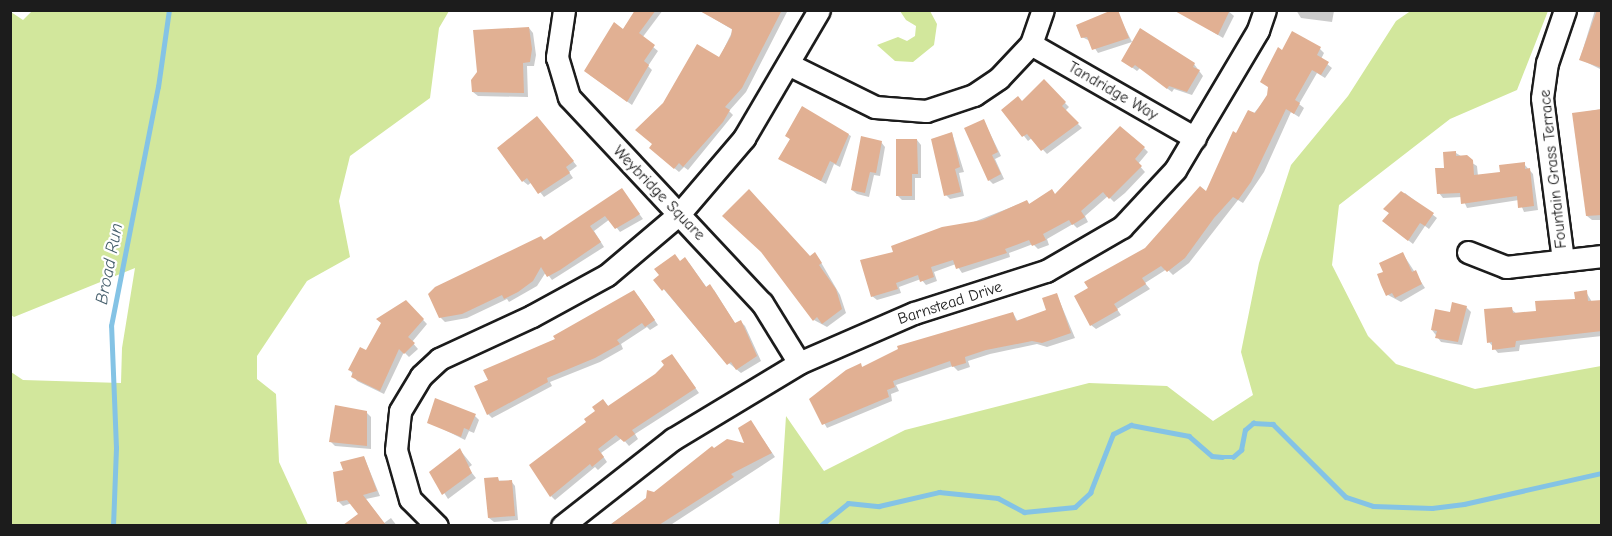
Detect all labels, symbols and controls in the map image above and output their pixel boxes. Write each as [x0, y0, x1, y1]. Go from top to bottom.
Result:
street label: Tandridge Way [1064, 57, 1162, 125]
street label: Fountain Grass Terrace [1535, 88, 1571, 250]
street label: Weybridge Square [609, 142, 709, 244]
water label: Broad Run [92, 222, 128, 306]
street label: Barnstead Drive [895, 277, 1005, 329]

